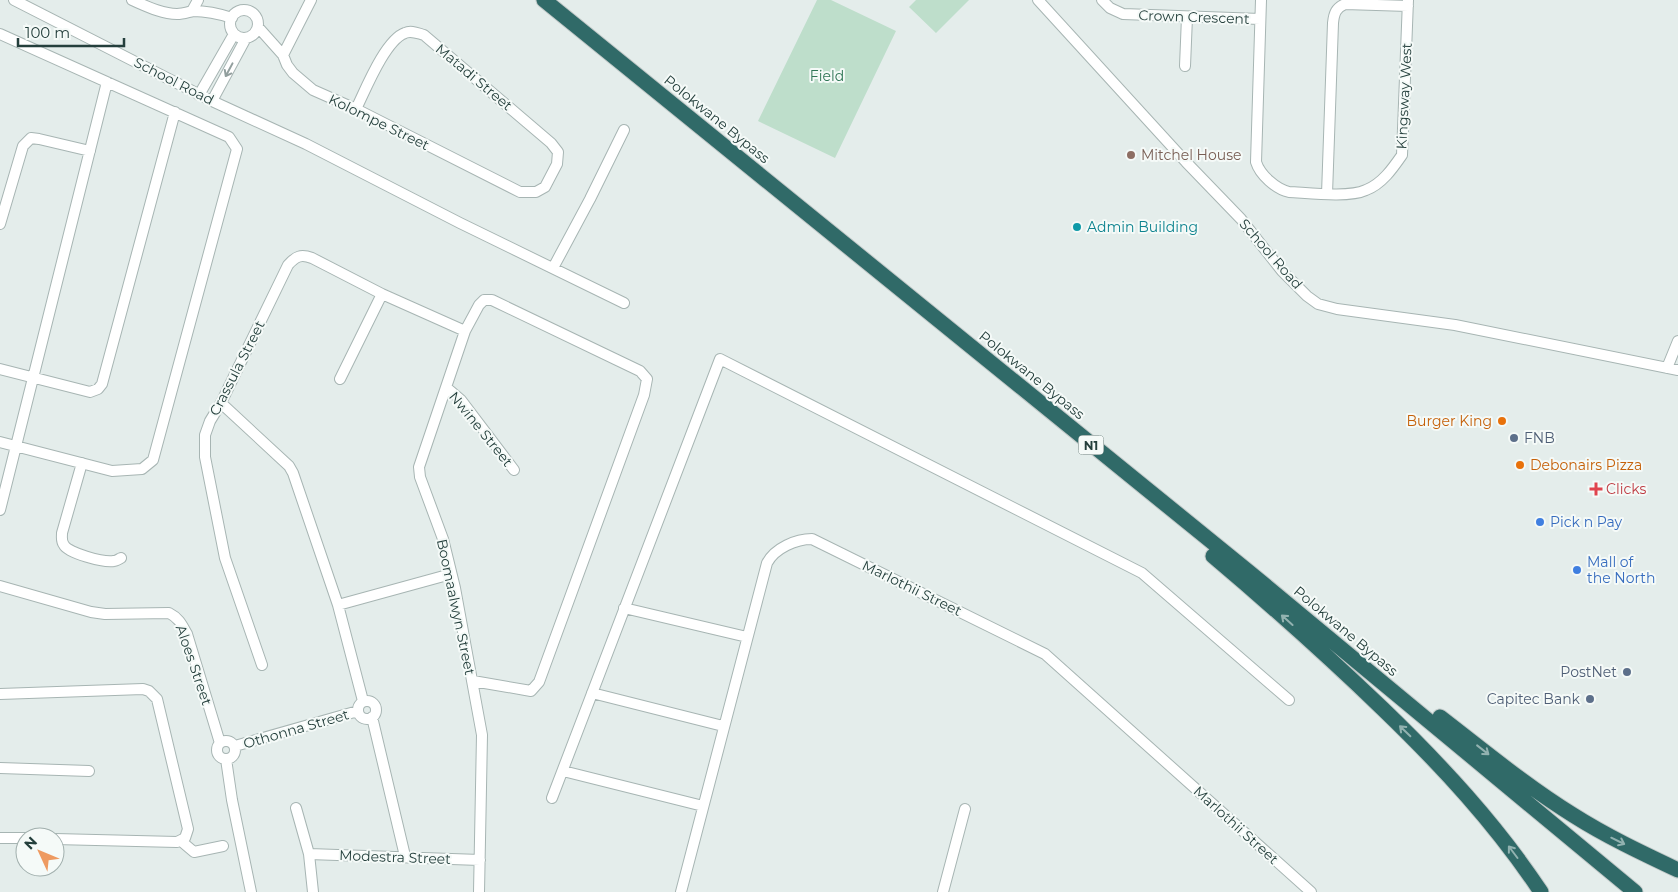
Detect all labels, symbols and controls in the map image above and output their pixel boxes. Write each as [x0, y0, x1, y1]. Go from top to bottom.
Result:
street label: Crown Crescent [1138, 6, 1250, 28]
scale bar [18, 15, 124, 47]
text: 100 m [25, 23, 70, 42]
street label: Matadi Street [432, 40, 516, 114]
street label: Kingsway West [1392, 42, 1416, 150]
street label: School Road [131, 53, 217, 109]
one-way arrow [224, 62, 234, 77]
park label: Field [810, 67, 844, 85]
street label: Polokwane Bypass [661, 71, 774, 167]
street label: Kolompe Street [326, 90, 433, 154]
place label: Mitchel House [1141, 146, 1241, 164]
marker: Mitchel House [1125, 149, 1137, 161]
street label: School Road [1236, 215, 1306, 293]
place label: Admin Building [1087, 218, 1198, 236]
marker: Admin Building [1071, 221, 1083, 233]
street label: Crassula Street [205, 317, 269, 419]
street label: Polokwane Bypass [976, 327, 1089, 423]
street label: Nwine Street [445, 388, 517, 470]
place label: Burger King [1406, 412, 1492, 430]
marker: Burger King [1496, 415, 1508, 427]
place label: FNB [1524, 429, 1555, 447]
marker: FNB [1508, 432, 1520, 444]
road number: N1 [1078, 436, 1104, 454]
place label: Debonairs Pizza [1530, 456, 1642, 474]
marker: Debonairs Pizza [1514, 459, 1526, 471]
place label: Clicks [1606, 480, 1646, 498]
marker: Clicks [1590, 483, 1602, 495]
place label: Pick n Pay [1550, 513, 1623, 531]
marker: Pick n Pay [1534, 516, 1546, 528]
street label: Boomaalwyn Street [433, 537, 479, 677]
place label: Mall of the North [1587, 553, 1655, 587]
street label: Marlothii Street [859, 556, 965, 620]
marker: Mall of the North [1571, 564, 1583, 576]
street label: Polokwane Bypass [1290, 582, 1402, 680]
one-way arrow [1280, 614, 1293, 626]
street label: Aloes Street [172, 622, 216, 708]
place label: PostNet [1560, 663, 1617, 681]
marker: PostNet [1621, 666, 1633, 678]
place label: Capitec Bank [1487, 690, 1581, 708]
marker: Capitec Bank [1584, 693, 1596, 705]
street label: Othonna Street [241, 705, 351, 753]
one-way arrow [1399, 725, 1412, 737]
one-way arrow [1476, 745, 1489, 756]
street label: Marlothii Street [1190, 782, 1283, 868]
north arrow [15, 827, 65, 877]
text: N [20, 833, 41, 853]
one-way arrow [1610, 836, 1625, 846]
one-way arrow [1508, 845, 1518, 859]
street label: Modestra Street [339, 846, 452, 868]

